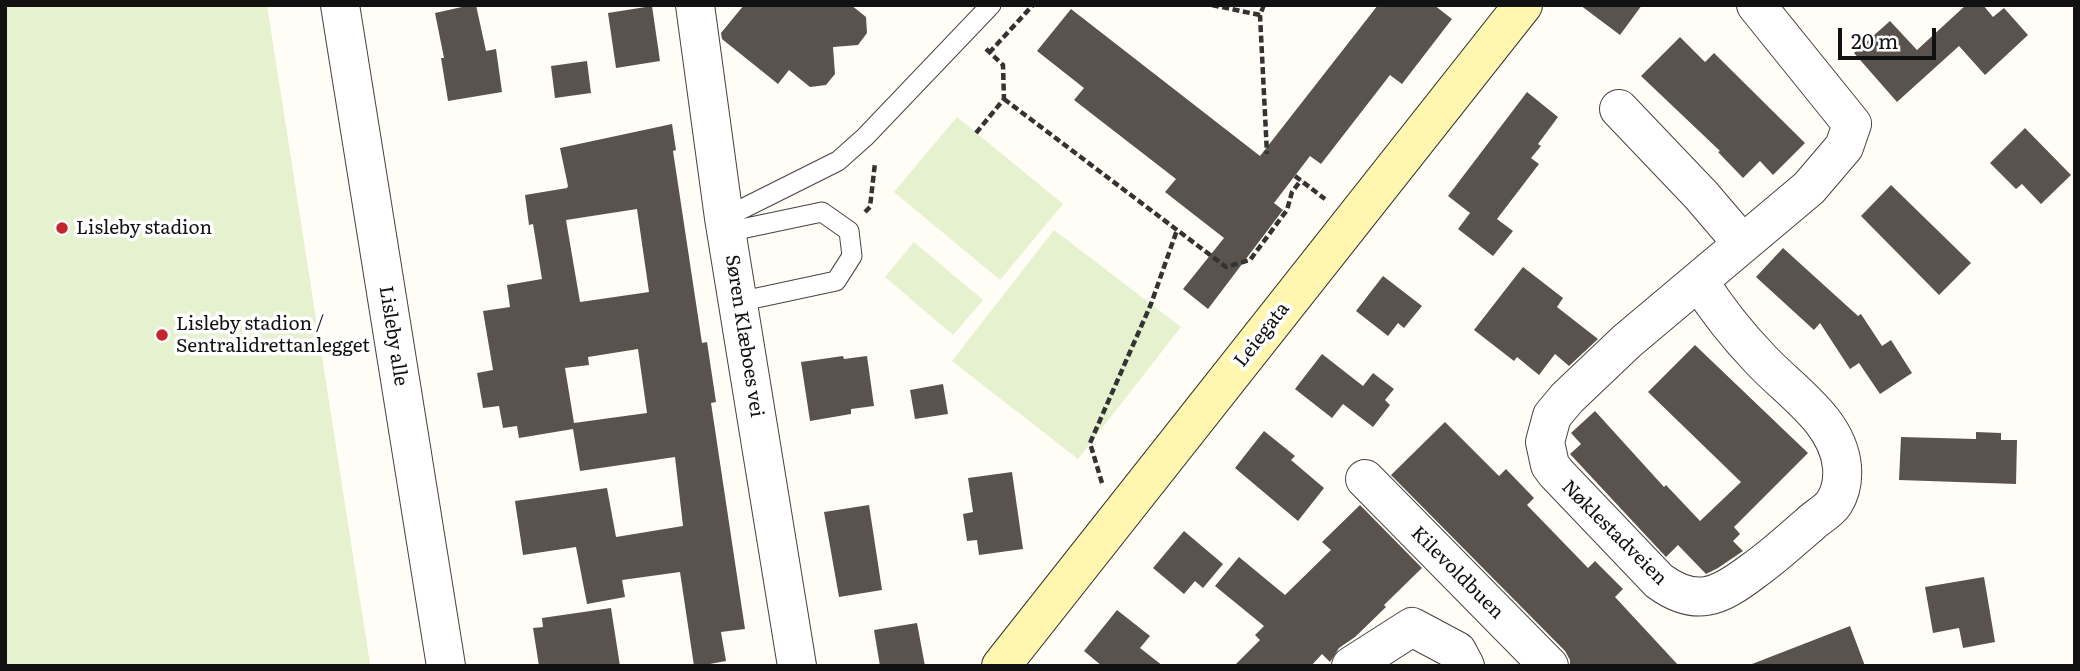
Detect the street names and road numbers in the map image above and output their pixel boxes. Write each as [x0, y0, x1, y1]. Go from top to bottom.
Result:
street label: Søren Klæboes vei [720, 253, 768, 419]
street label: Lisleby alle [374, 284, 412, 388]
street label: Leiegata [1230, 298, 1294, 372]
street label: Nøklestadveien [1557, 476, 1671, 590]
street label: Kilevoldbuen [1406, 522, 1508, 624]

